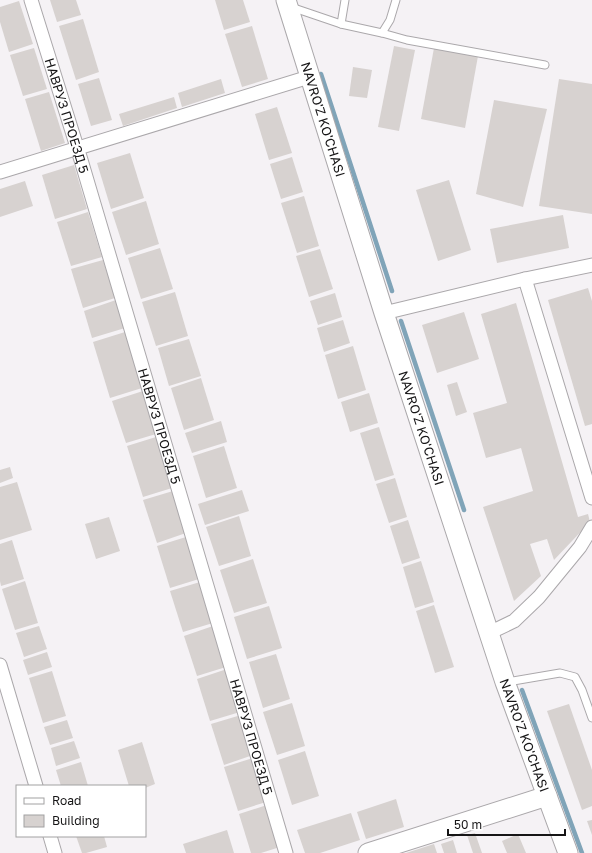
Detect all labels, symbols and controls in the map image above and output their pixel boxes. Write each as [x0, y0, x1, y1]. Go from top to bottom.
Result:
street label: НАВРУЗ ПРОЕЗД 5 [42, 56, 92, 175]
street label: NAVRO'Z KO'CHASI [298, 60, 349, 179]
street label: НАВРУЗ ПРОЕЗД 5 [135, 366, 184, 486]
street label: NAVRO'Z KO'CHASI [395, 369, 448, 487]
street label: NAVRO'Z KO'CHASI [496, 676, 553, 794]
street label: НАВРУЗ ПРОЕЗД 5 [227, 677, 276, 796]
legend [16, 785, 146, 837]
text: Road [52, 793, 81, 808]
scale bar [448, 811, 565, 837]
text: Building [52, 813, 100, 828]
text: 50 m [454, 817, 482, 832]

